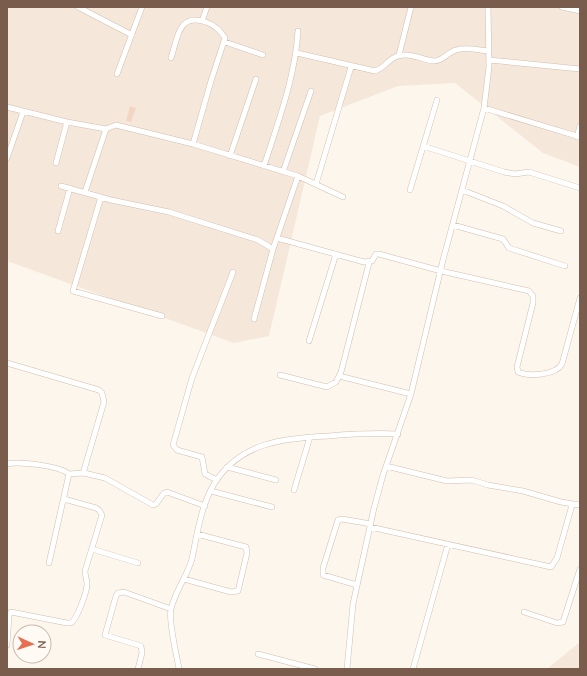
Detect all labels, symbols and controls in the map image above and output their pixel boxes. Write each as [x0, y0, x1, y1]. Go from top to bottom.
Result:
north arrow [12, 624, 52, 664]
text: N [34, 640, 49, 649]

